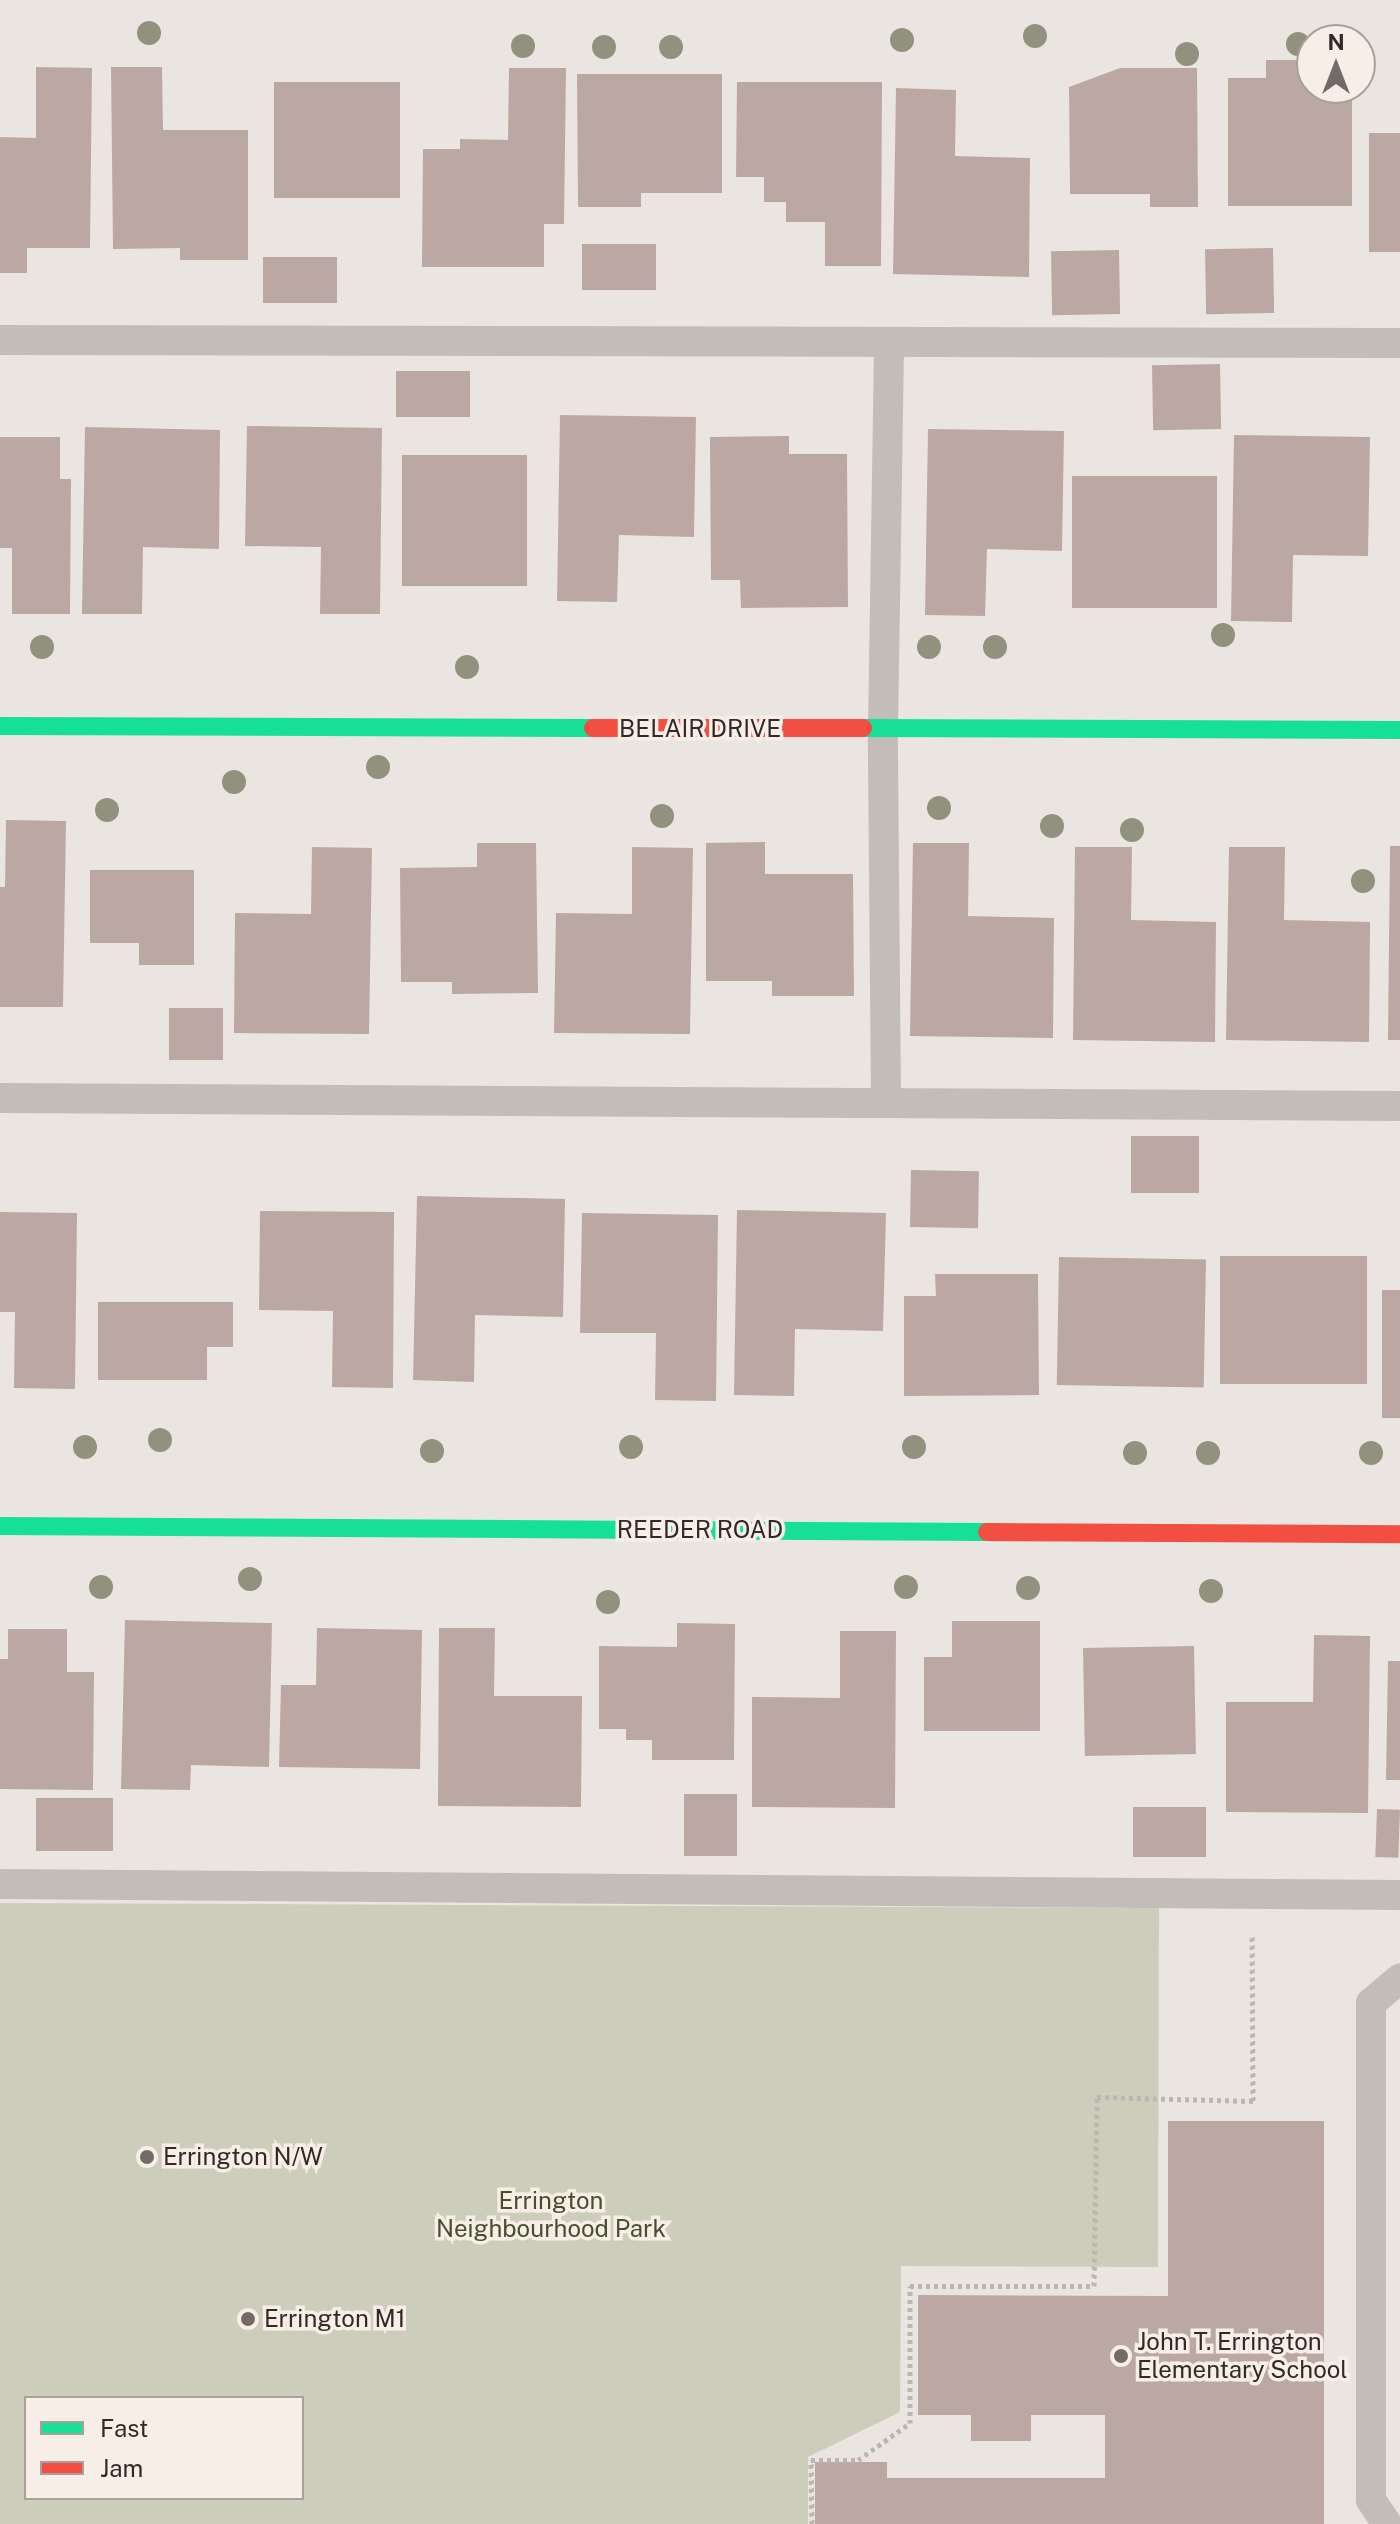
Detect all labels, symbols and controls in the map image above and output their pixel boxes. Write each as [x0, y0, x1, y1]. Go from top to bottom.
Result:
north arrow [1296, 24, 1376, 104]
text: N [1327, 29, 1345, 55]
street label: BELAIR DRIVE [619, 715, 781, 743]
street label: REEDER ROAD [617, 1516, 783, 1544]
place label: Errington N/W [163, 2143, 323, 2171]
marker: Errington N/W [138, 2148, 156, 2166]
park label: Errington Neighbourhood Park [436, 2187, 666, 2243]
place label: Errington M1 [264, 2305, 406, 2333]
marker: Errington M1 [239, 2310, 257, 2328]
place label: John T. Errington Elementary School [1137, 2328, 1348, 2384]
marker: John T. Errington Elementary School [1112, 2347, 1130, 2365]
legend [24, 2396, 304, 2500]
text: Fast [100, 2414, 148, 2442]
text: Jam [100, 2454, 143, 2482]

